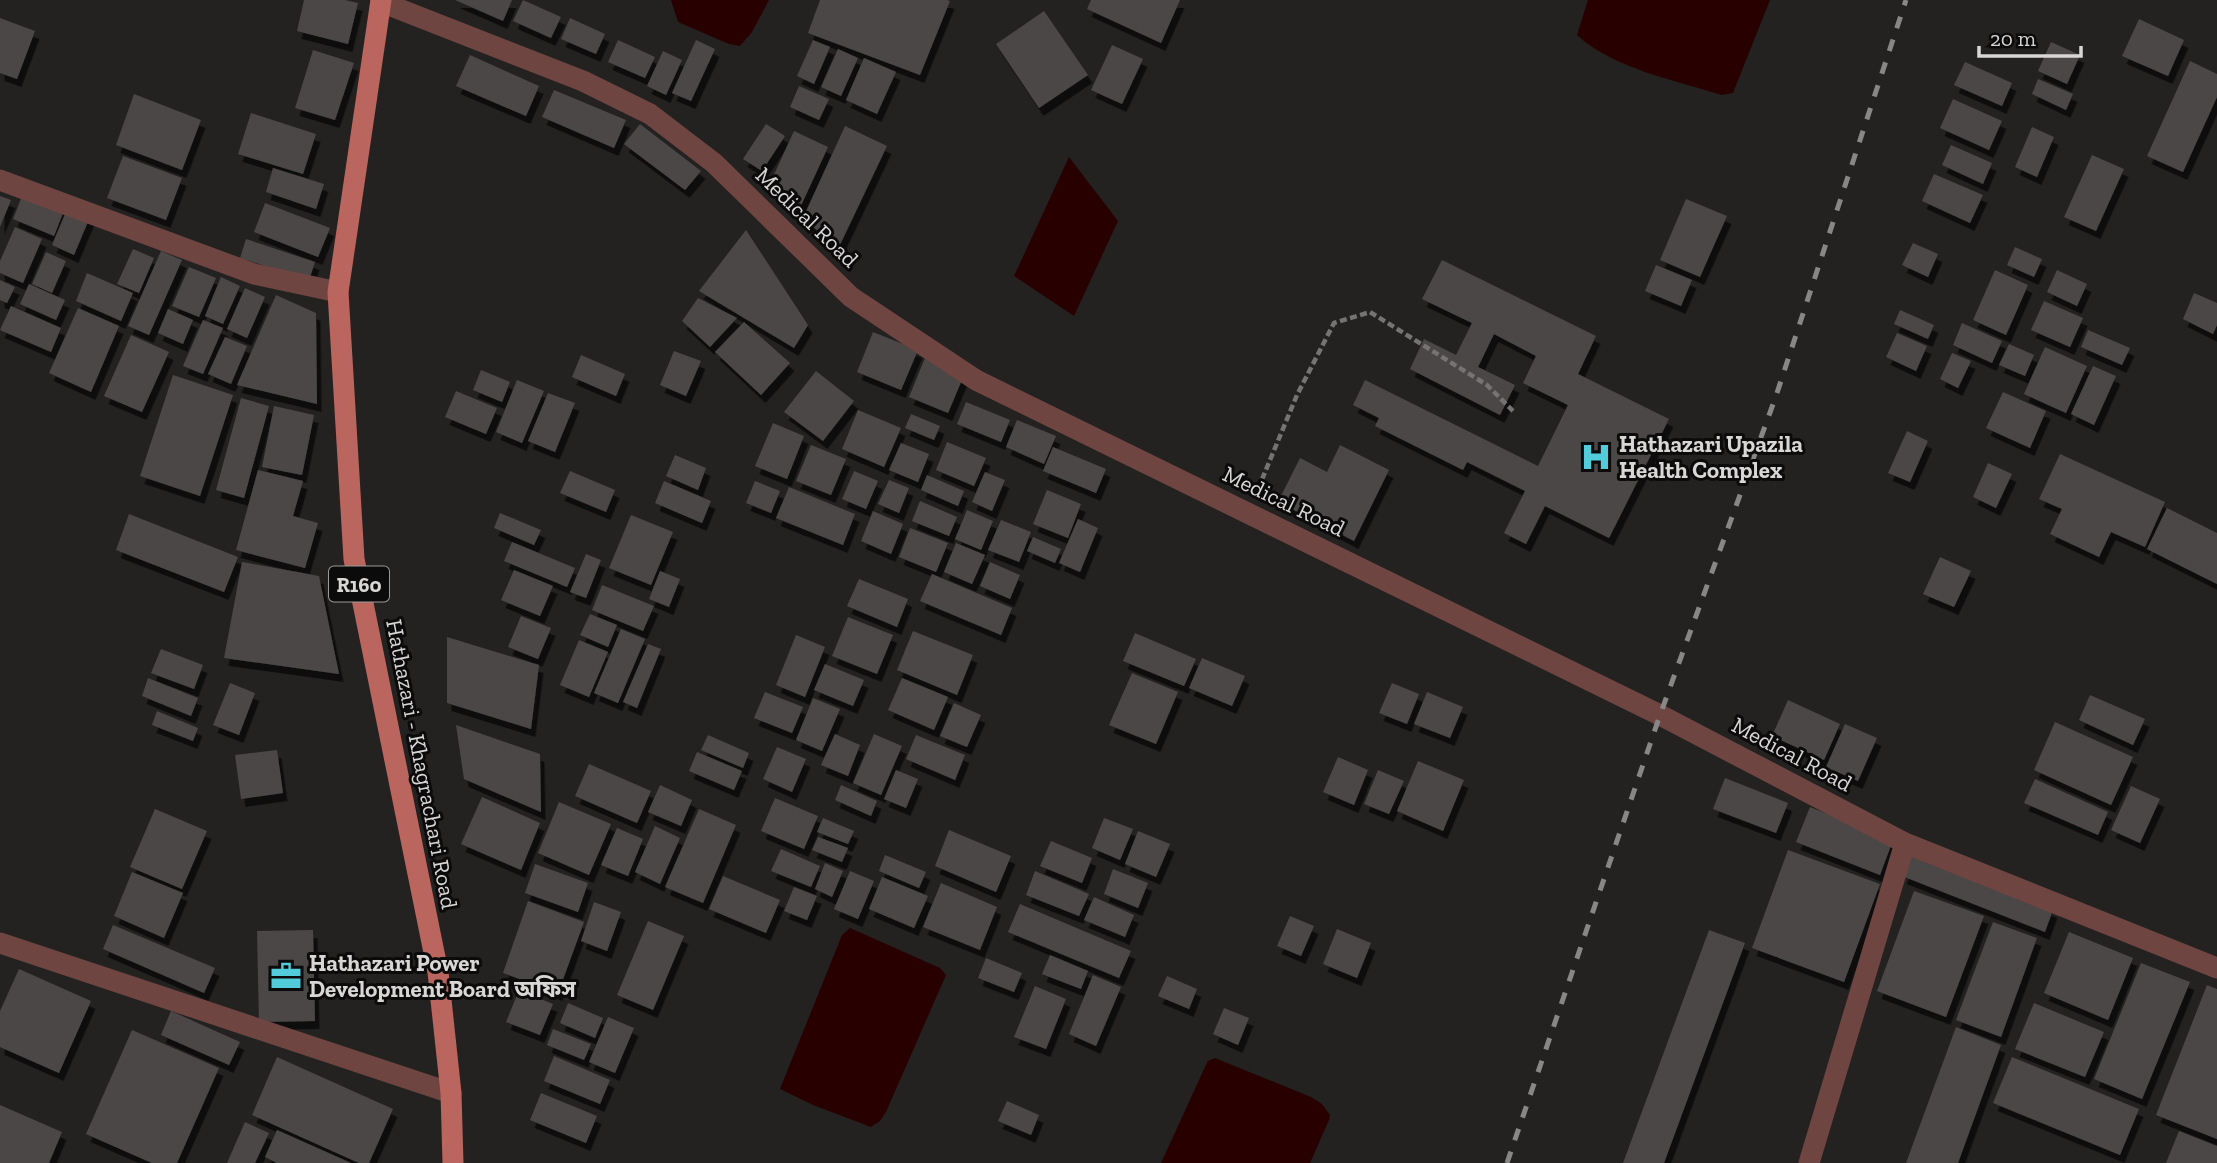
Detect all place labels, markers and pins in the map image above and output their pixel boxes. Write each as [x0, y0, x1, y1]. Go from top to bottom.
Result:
place label: Hathazari Upazila Health Complex [1619, 430, 1803, 484]
hospital icon: Hathazari Upazila Health Complex [1579, 440, 1613, 474]
place label: Hathazari Power Development Board অফিস [309, 949, 577, 1003]
office icon: Hathazari Power Development Board অফিস [269, 959, 303, 993]

